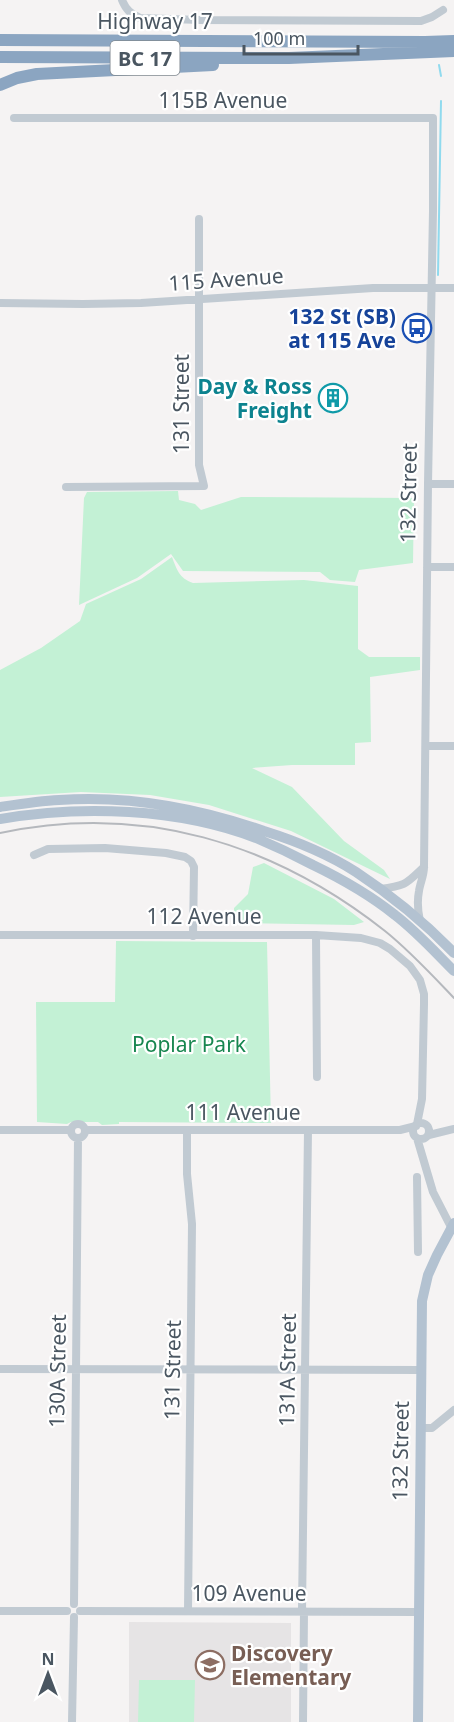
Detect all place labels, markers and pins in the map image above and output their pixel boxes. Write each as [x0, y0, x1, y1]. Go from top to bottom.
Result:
place label: 132 St (SB) at 115 Ave [288, 302, 396, 354]
bus stop icon: 132 St (SB) at 115 Ave [401, 312, 433, 344]
place label: Day & Ross Freight [197, 372, 312, 424]
building icon: Day & Ross Freight [317, 382, 349, 414]
place label: Discovery Elementary [231, 1639, 351, 1691]
school or university icon: Discovery Elementary [194, 1649, 226, 1681]

